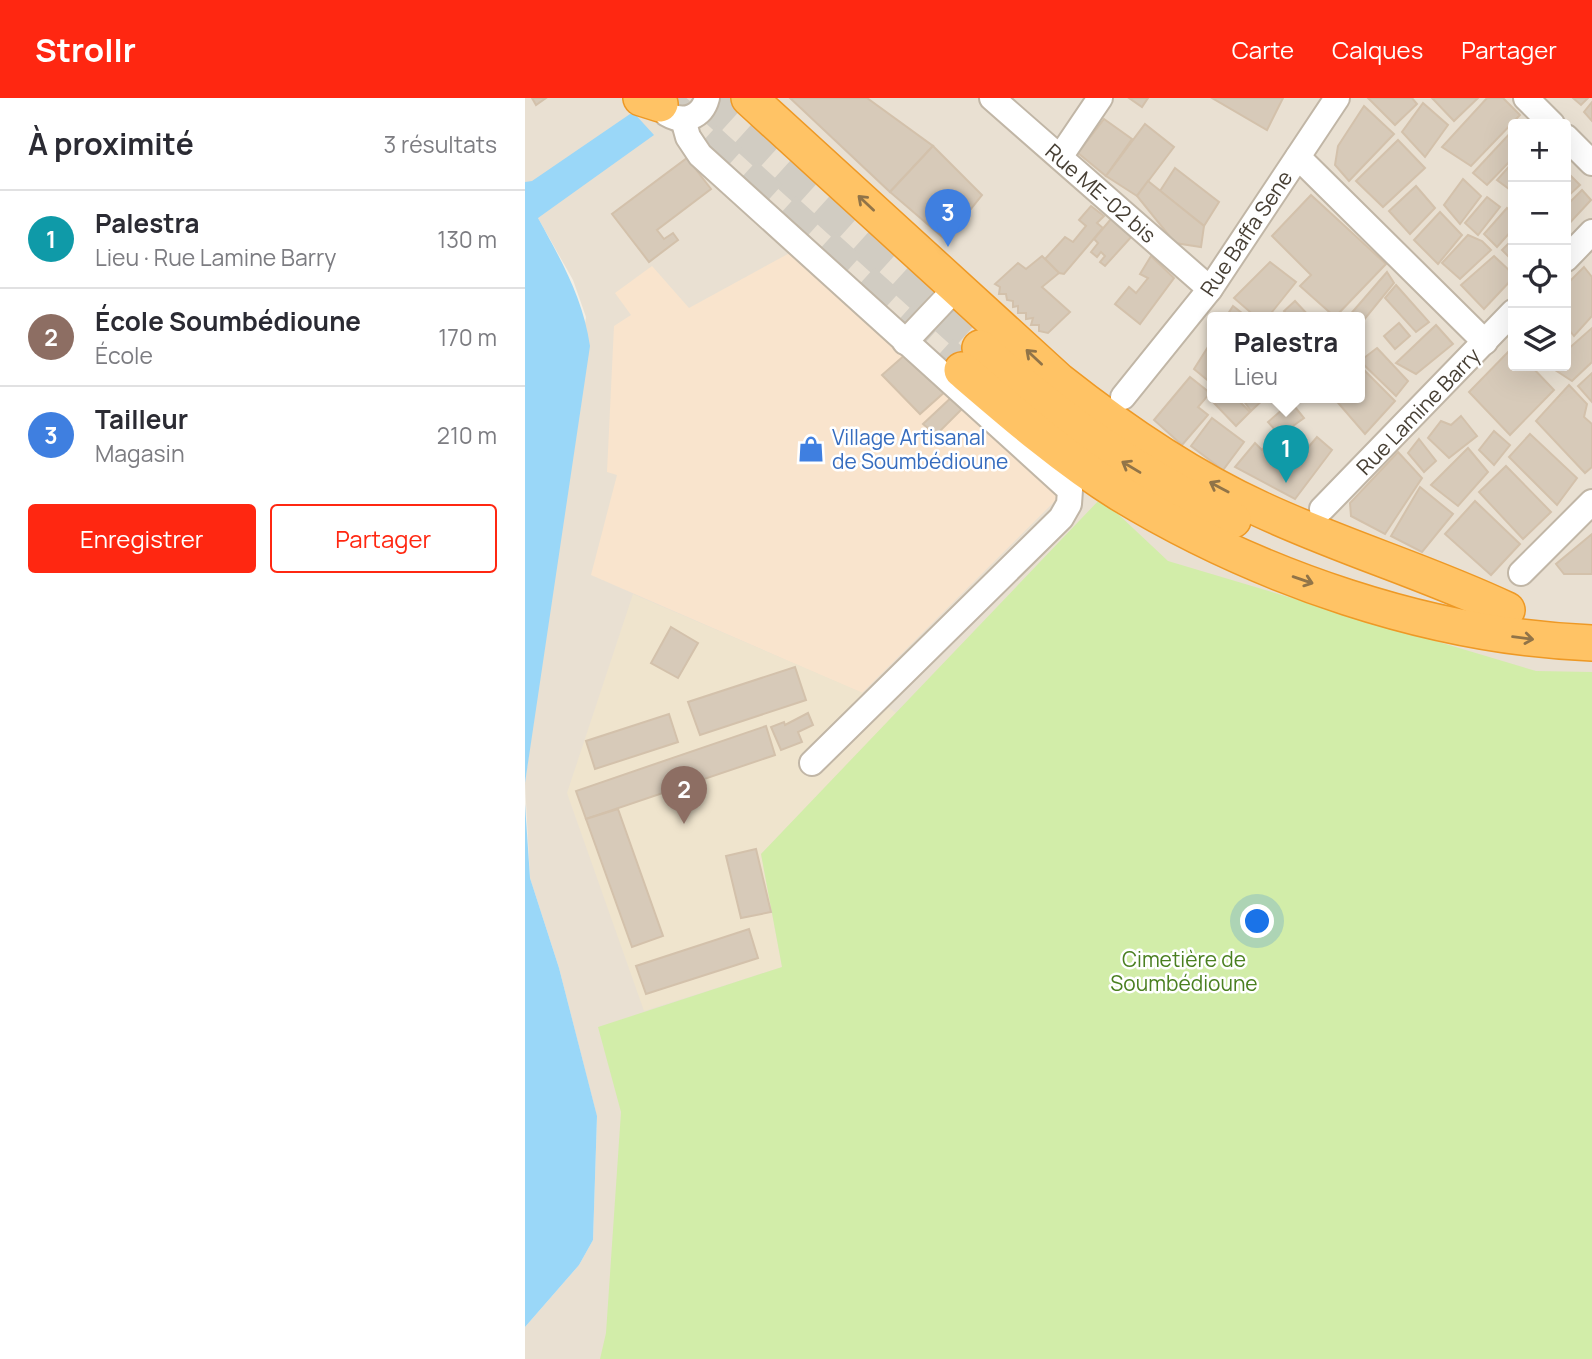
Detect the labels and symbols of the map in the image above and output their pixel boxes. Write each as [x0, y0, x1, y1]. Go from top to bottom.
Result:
street label: Rue ME-02 bis [1040, 137, 1162, 249]
street label: Rue Baffa Sene [1194, 165, 1298, 301]
pin: 3 [925, 189, 971, 247]
one-way arrow [857, 195, 875, 211]
street label: Rue Lamine Barry [1350, 341, 1486, 481]
one-way arrow [1026, 348, 1043, 365]
place label: Village Artisanal de Soumbédioune [832, 423, 1008, 475]
pin: 1 [1263, 425, 1309, 483]
shop icon: Village Artisanal de Soumbédioune [796, 434, 826, 464]
one-way arrow [1121, 460, 1141, 474]
one-way arrow [1209, 480, 1230, 494]
one-way arrow [1291, 575, 1313, 587]
one-way arrow [1511, 631, 1533, 644]
pin: 2 [661, 766, 707, 824]
your location [1240, 904, 1274, 938]
park label: Cimetière de Soumbédioune [1110, 945, 1258, 997]

